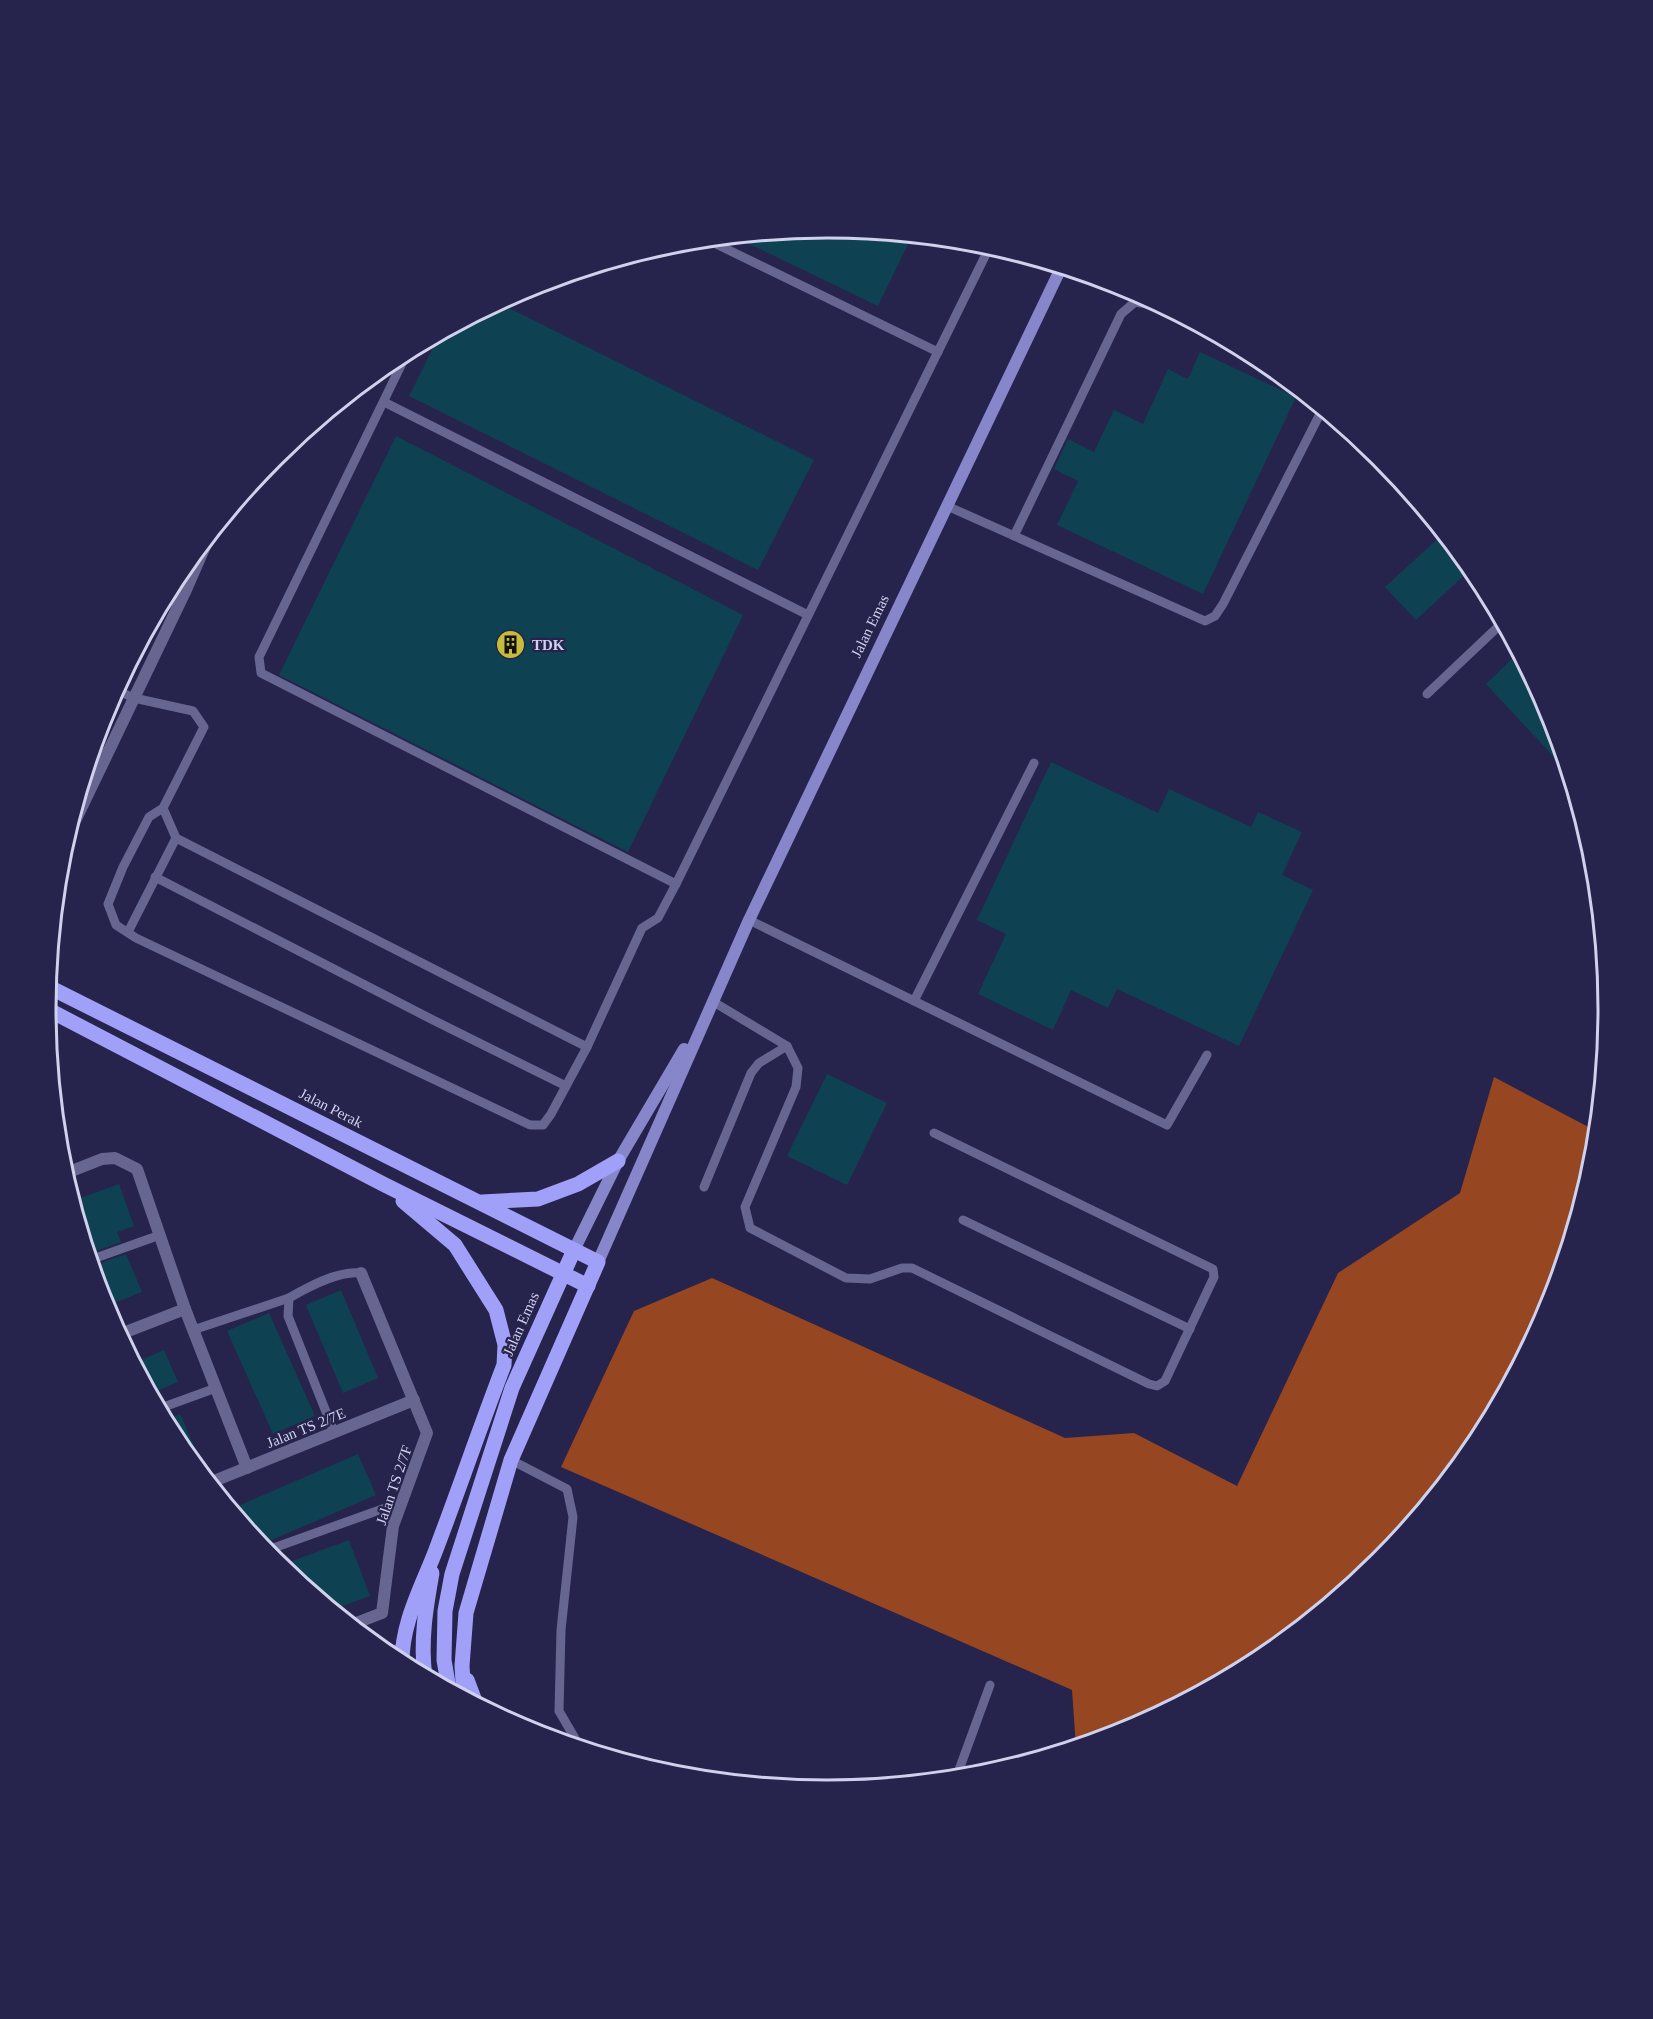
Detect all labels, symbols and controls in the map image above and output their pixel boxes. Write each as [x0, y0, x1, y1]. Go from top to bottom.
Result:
street label: Jalan Emas [848, 592, 892, 660]
building icon: TDK [495, 629, 527, 661]
place label: TDK [532, 637, 565, 653]
street label: Jalan Perak [297, 1085, 366, 1131]
street label: Jalan Emas [500, 1290, 542, 1358]
street label: Jalan TS 2/7E [264, 1405, 348, 1451]
street label: Jalan TS 2/7F [373, 1443, 415, 1527]

